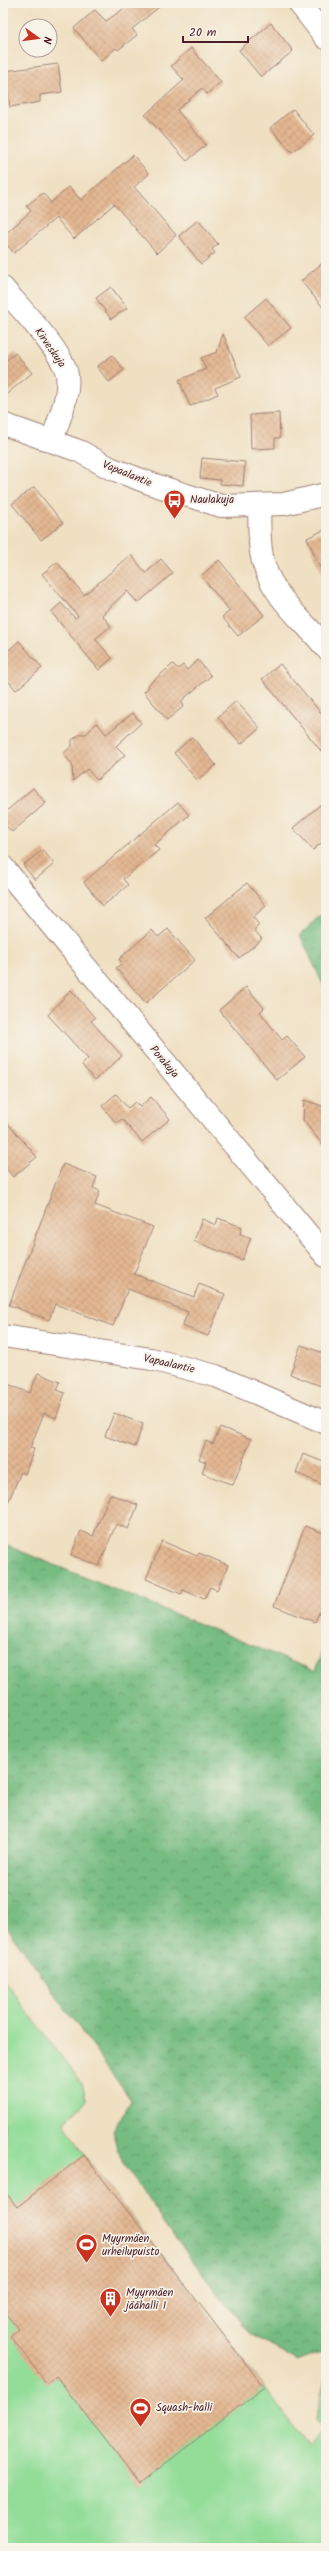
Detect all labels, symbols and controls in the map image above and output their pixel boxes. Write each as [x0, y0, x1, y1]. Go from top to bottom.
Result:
north arrow [18, 18, 58, 58]
scale bar [183, 18, 248, 44]
text: 20 m [189, 23, 217, 42]
text: N [37, 35, 56, 46]
street label: Kirveskuja [30, 324, 70, 372]
street label: Vapaalantie [99, 456, 155, 492]
bus stop icon: Naulakuja [161, 487, 187, 520]
place label: Naulakuja [190, 491, 234, 509]
street label: Porakuja [145, 1042, 183, 1082]
street label: Vapaalantie [142, 1349, 196, 1379]
place label: Myyrmäen urheilupuisto [102, 2230, 159, 2261]
sports icon: Myyrmäen urheilupuisto [73, 2232, 99, 2265]
place label: Myyrmäen jäähalli 1 [123, 2284, 174, 2315]
building icon: Myyrmäen jäähalli 1 [98, 2286, 124, 2319]
sports icon: Squash-halli [127, 2395, 153, 2428]
place label: Squash-halli [156, 2399, 213, 2417]

